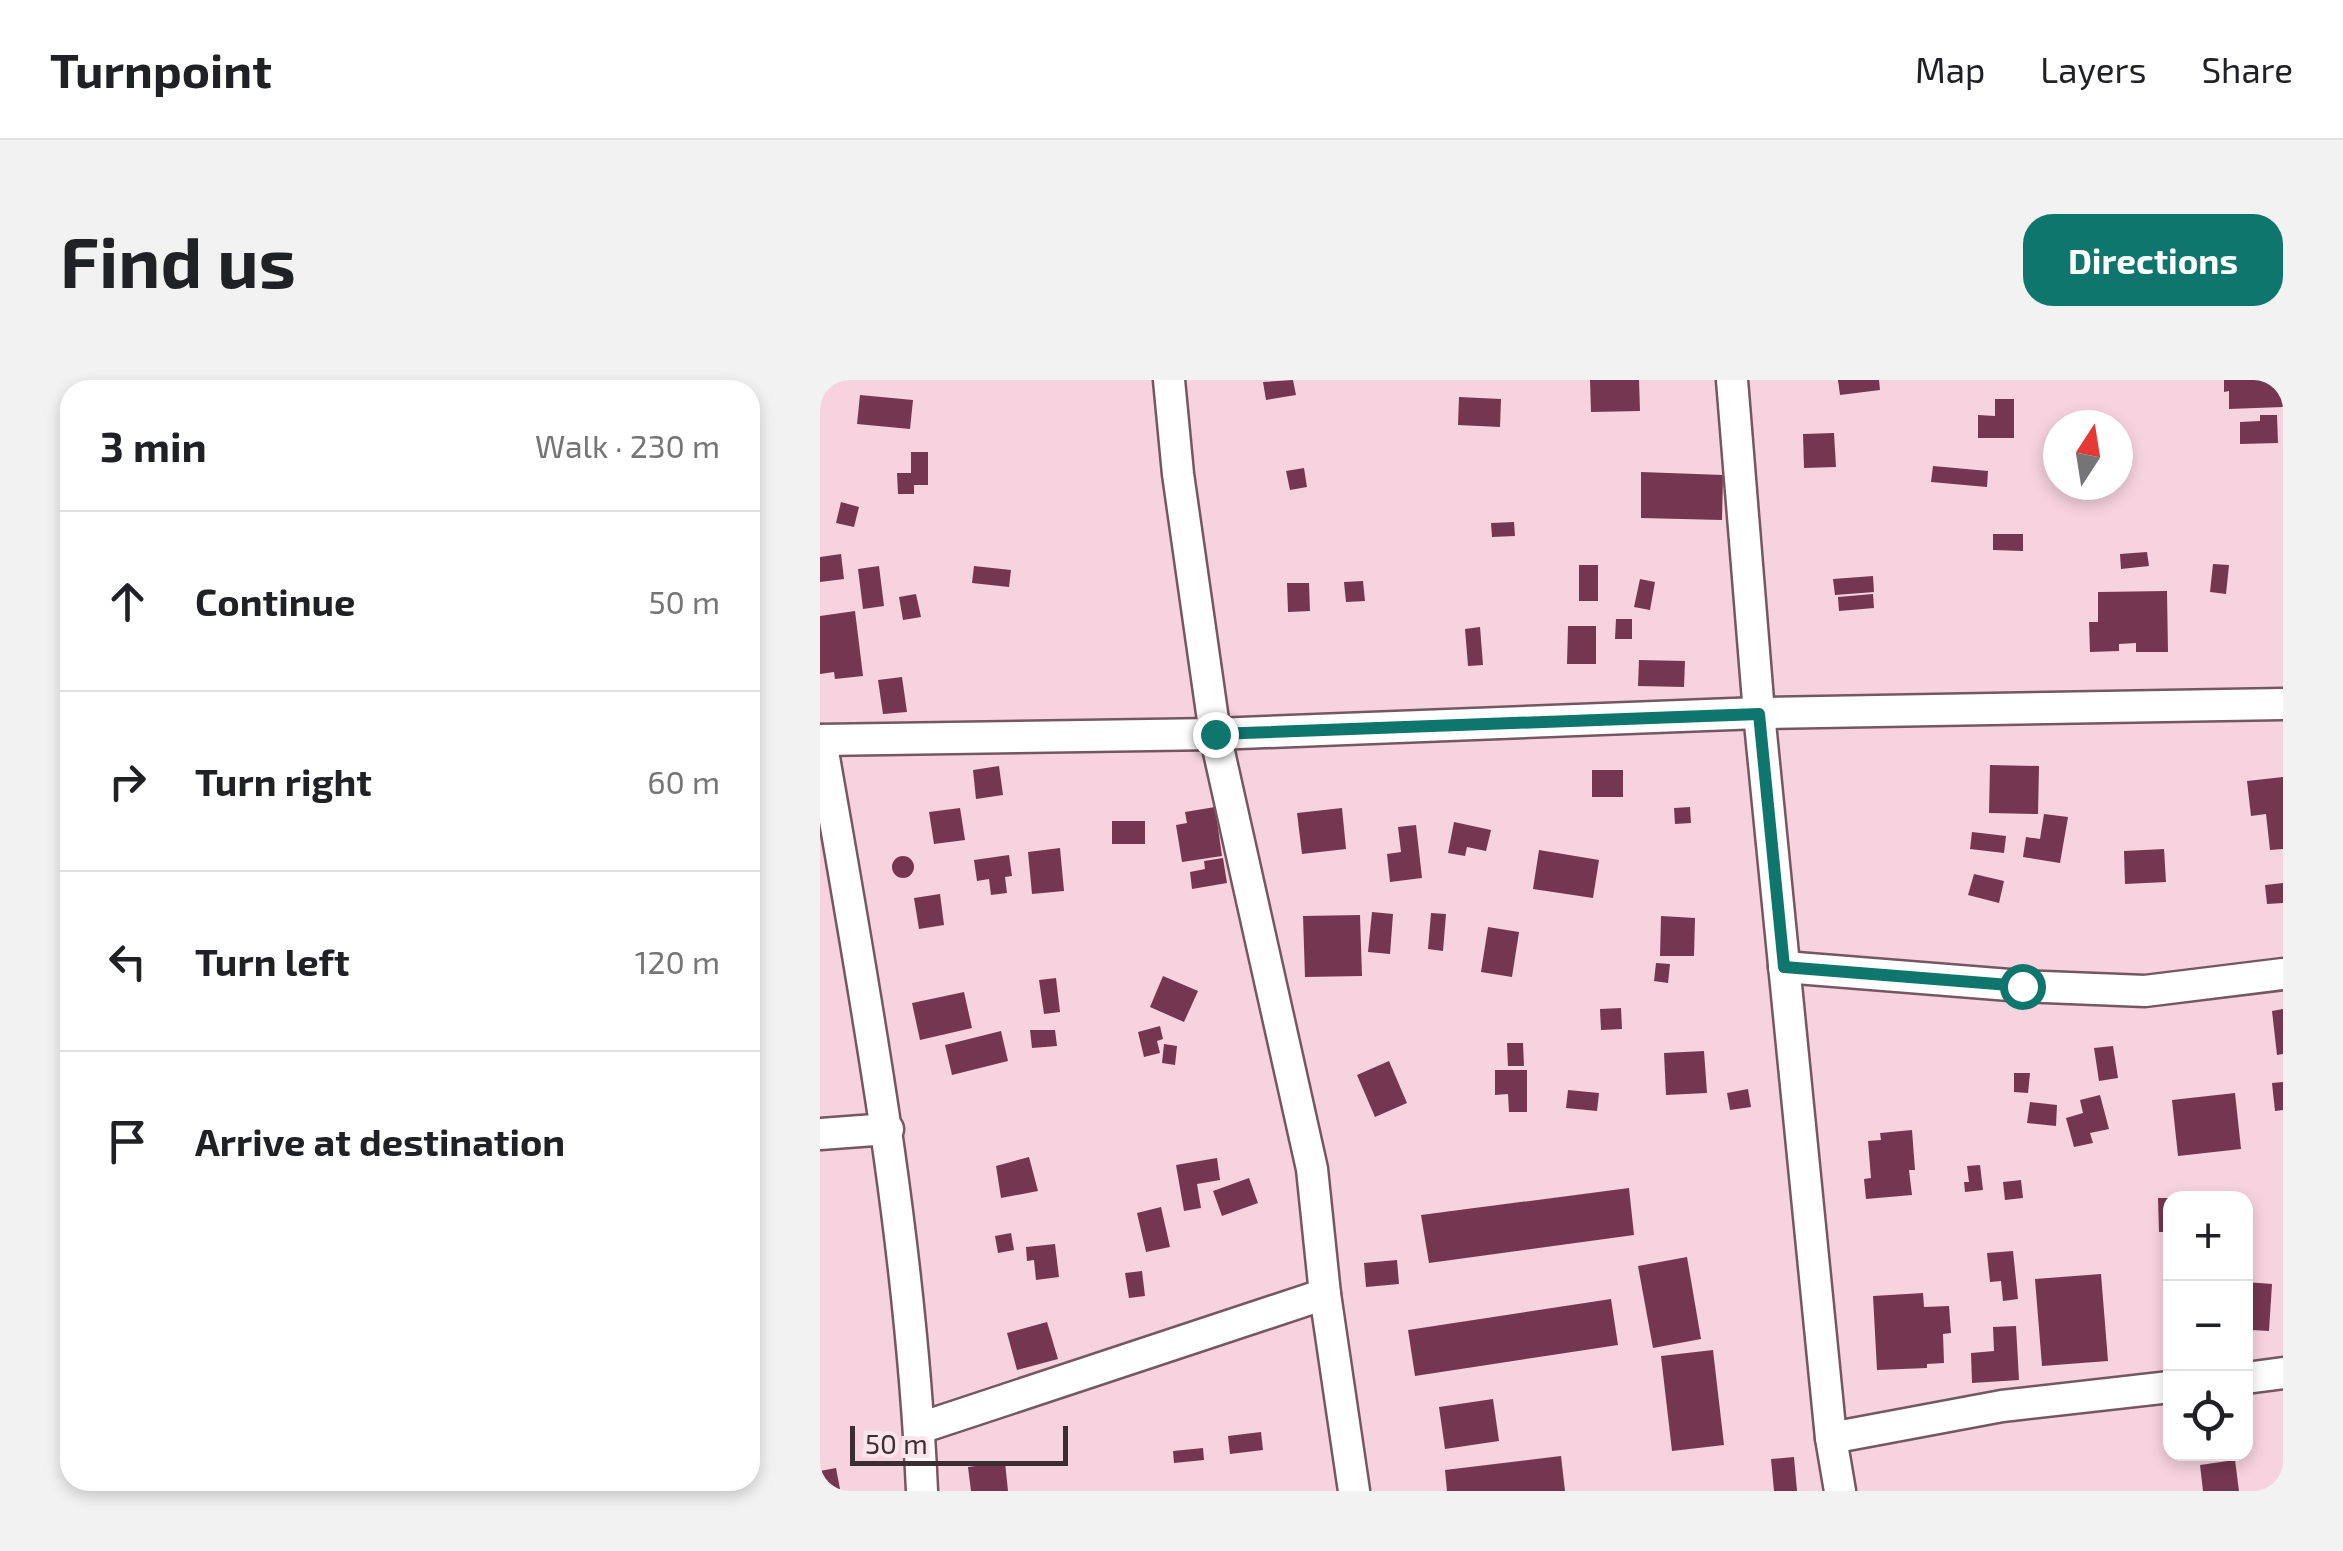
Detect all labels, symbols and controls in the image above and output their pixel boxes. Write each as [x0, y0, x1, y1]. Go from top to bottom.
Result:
text: Turnpoint [50, 40, 272, 98]
text: Map [1915, 48, 1985, 90]
text: Layers [2040, 48, 2146, 90]
text: Share [2201, 48, 2293, 90]
button: Directions [2023, 214, 2283, 306]
text: Find us [60, 218, 296, 302]
north arrow [2043, 410, 2133, 500]
text: 3 min [100, 420, 207, 470]
text: Walk · 230 m [535, 426, 720, 464]
icon: ahead [100, 574, 155, 629]
text: Continue [195, 578, 355, 624]
text: 50 m [648, 582, 720, 620]
route end [1193, 712, 1239, 758]
icon: right [100, 754, 155, 809]
text: Turn right [195, 758, 372, 804]
text: 60 m [647, 762, 720, 800]
icon: left [100, 934, 155, 989]
text: Turn left [195, 938, 350, 984]
text: 120 m [635, 942, 720, 980]
route start [2000, 964, 2046, 1010]
icon: arrive [100, 1114, 155, 1169]
text: Arrive at destination [195, 1118, 565, 1164]
map controls [2163, 1191, 2253, 1461]
button: + [2163, 1191, 2253, 1281]
button: − [2163, 1281, 2253, 1371]
button: locate [2163, 1371, 2253, 1461]
scale bar [850, 1421, 1068, 1466]
text: 50 m [865, 1426, 928, 1460]

